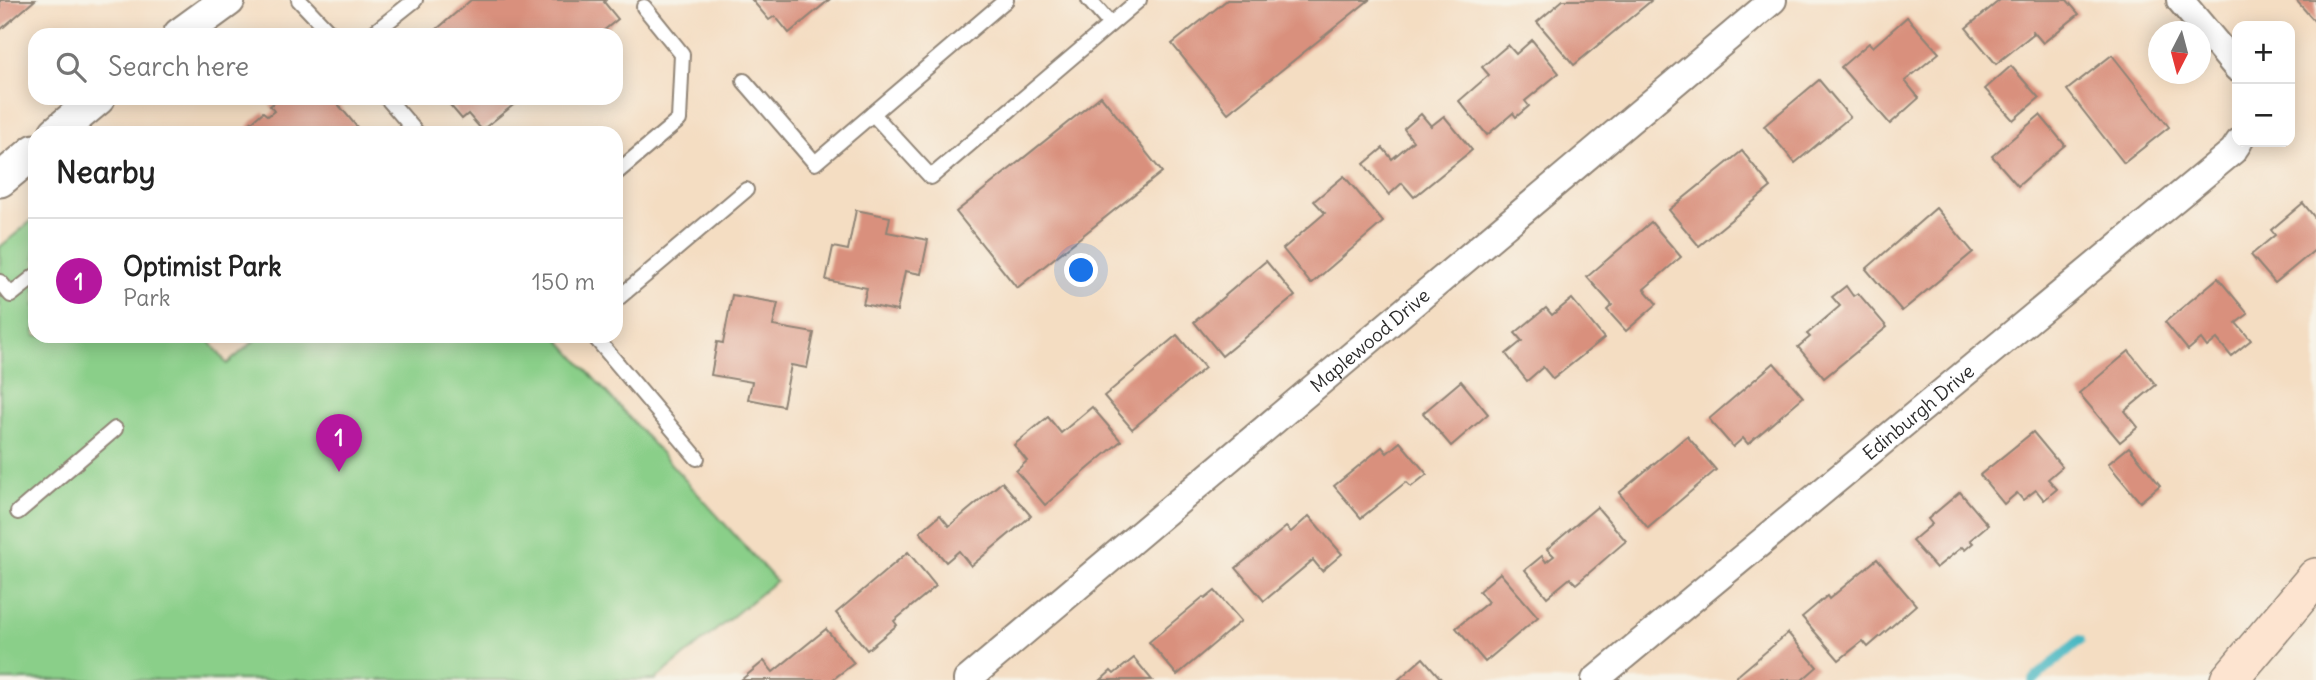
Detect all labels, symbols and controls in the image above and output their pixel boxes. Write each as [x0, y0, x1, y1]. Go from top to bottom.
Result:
north arrow [2148, 21, 2211, 84]
map controls [2232, 21, 2295, 147]
button: + [2232, 21, 2295, 84]
search box [28, 28, 623, 105]
icon: search [52, 48, 90, 86]
text: Search here [108, 50, 249, 83]
button: − [2232, 84, 2295, 147]
text: Nearby [56, 153, 156, 191]
text: Optimist Park [123, 250, 281, 283]
your location [1064, 253, 1098, 287]
text: 1 [74, 267, 84, 296]
text: 150 m [532, 267, 595, 296]
text: Park [123, 283, 171, 312]
street label: Maplewood Drive [1305, 283, 1434, 397]
street label: Edinburgh Drive [1858, 359, 1979, 465]
pin: 1 [316, 414, 362, 472]

